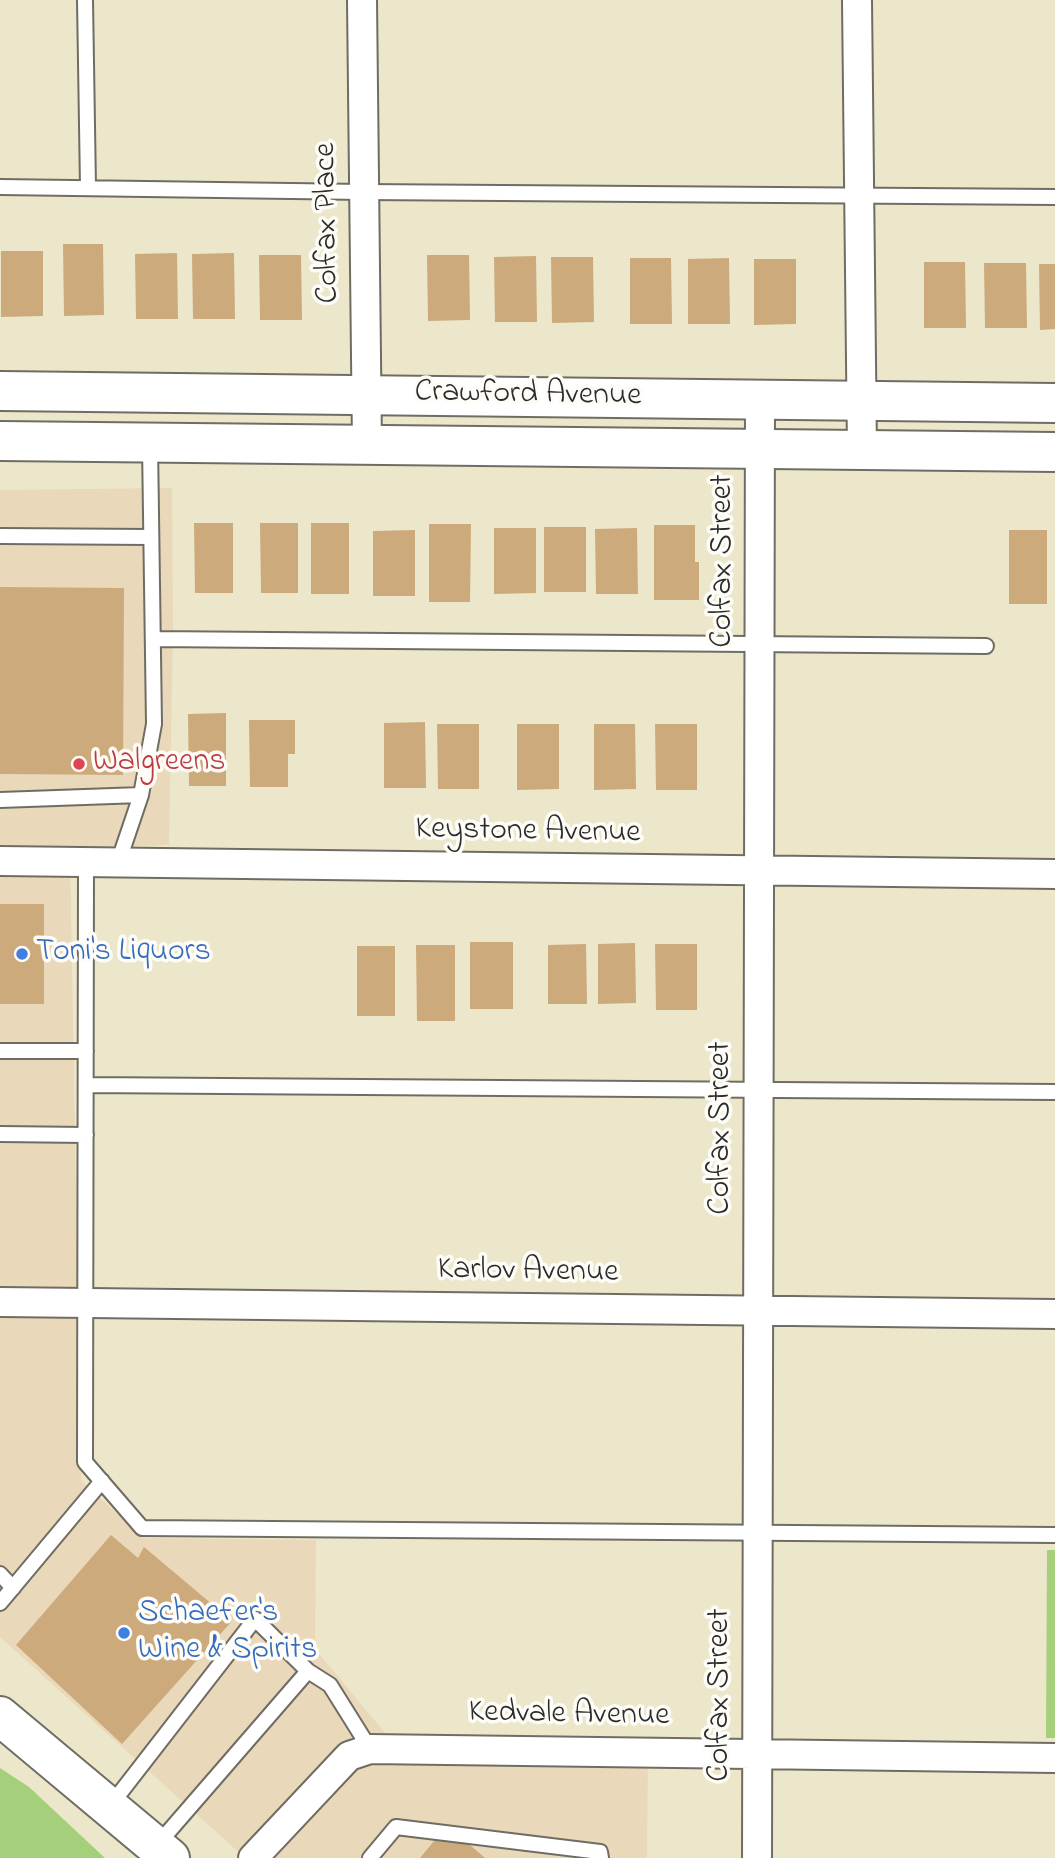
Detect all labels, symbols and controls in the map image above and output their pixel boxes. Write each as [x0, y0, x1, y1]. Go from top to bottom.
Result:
street label: Colfax Place [308, 142, 350, 304]
street label: Crawford Avenue [414, 375, 642, 417]
street label: Colfax Street [706, 474, 744, 648]
place label: Walgreens [93, 745, 226, 783]
marker: Walgreens [71, 756, 87, 772]
street label: Keystone Avenue [415, 812, 641, 854]
place label: Toni's Liquors [36, 935, 211, 973]
marker: Toni's Liquors [14, 946, 30, 962]
street label: Colfax Street [704, 1041, 742, 1215]
street label: Karlov Avenue [437, 1252, 619, 1294]
place label: Schaefer's Wine & Spirits [138, 1596, 317, 1671]
street label: Colfax Street [703, 1608, 741, 1782]
marker: Schaefer's Wine & Spirits [116, 1625, 132, 1641]
street label: Kedvale Avenue [468, 1695, 670, 1737]

